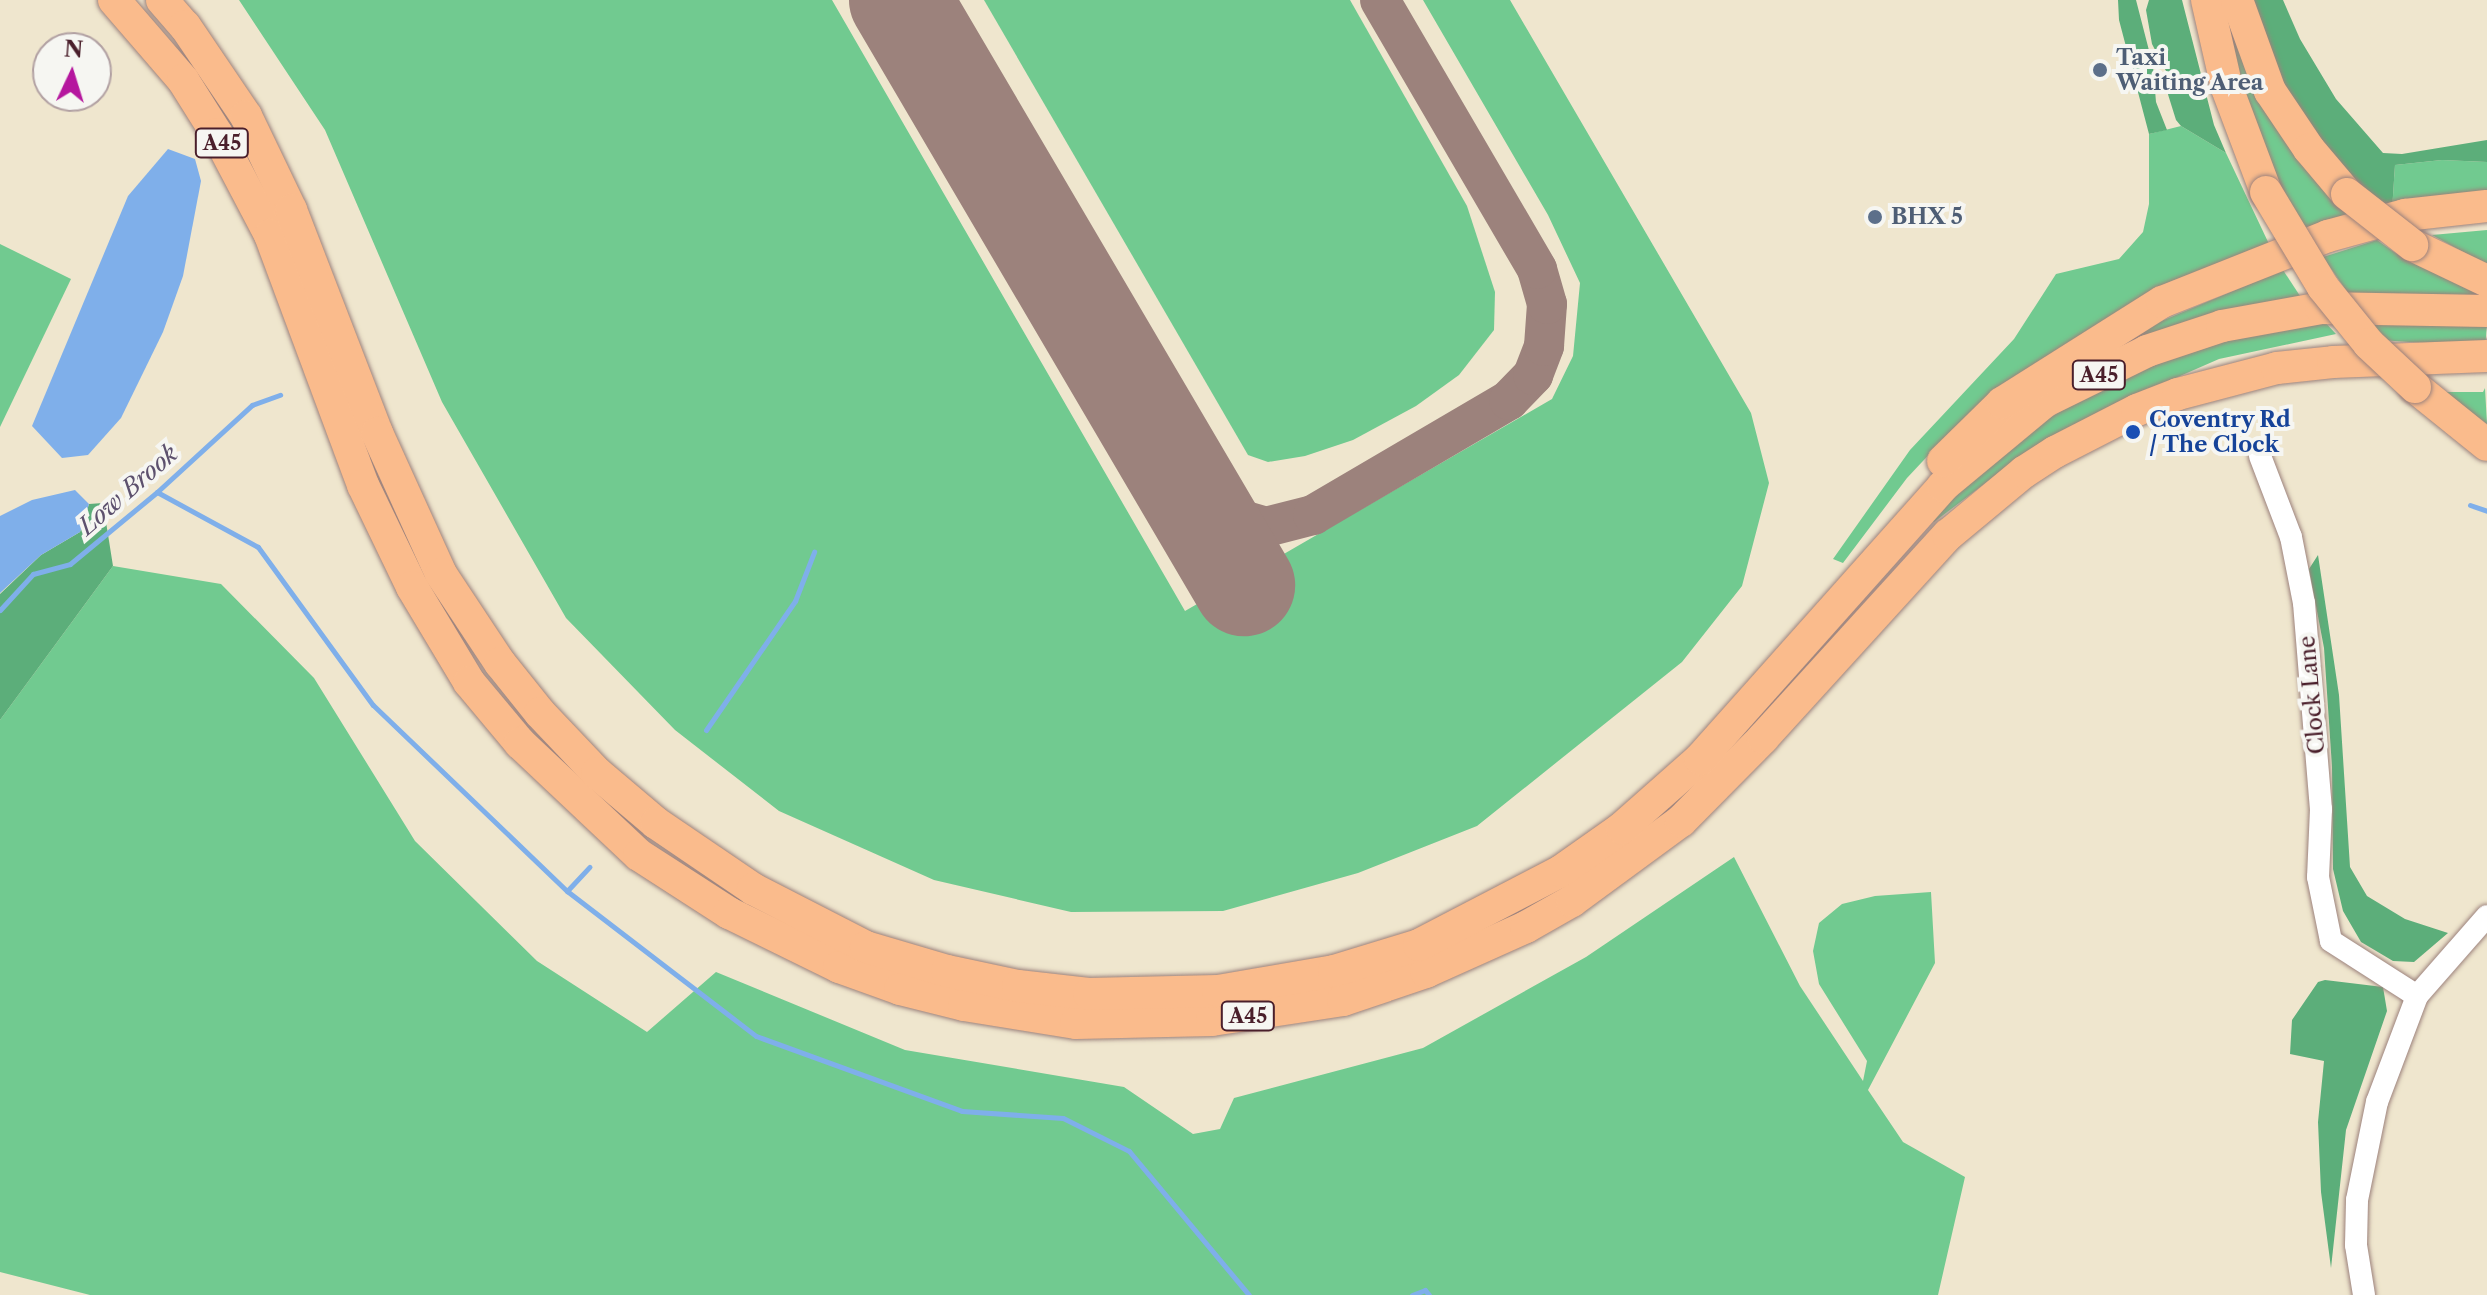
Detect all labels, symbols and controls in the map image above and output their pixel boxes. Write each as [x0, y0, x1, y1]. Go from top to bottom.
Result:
north arrow [32, 32, 112, 112]
text: N [63, 35, 84, 64]
place label: Taxi Waiting Area [2116, 44, 2264, 96]
marker: Taxi Waiting Area [2091, 61, 2109, 79]
road number: A45 [194, 127, 250, 159]
place label: BHX 5 [1891, 204, 1963, 230]
marker: BHX 5 [1866, 208, 1884, 226]
road number: A45 [2071, 359, 2127, 391]
place label: Coventry Rd / The Clock [2149, 406, 2291, 458]
marker: Coventry Rd / The Clock [2124, 423, 2142, 441]
water label: Low Brook [73, 439, 183, 541]
street label: Clock Lane [2294, 634, 2330, 756]
road number: A45 [1220, 1000, 1276, 1032]

